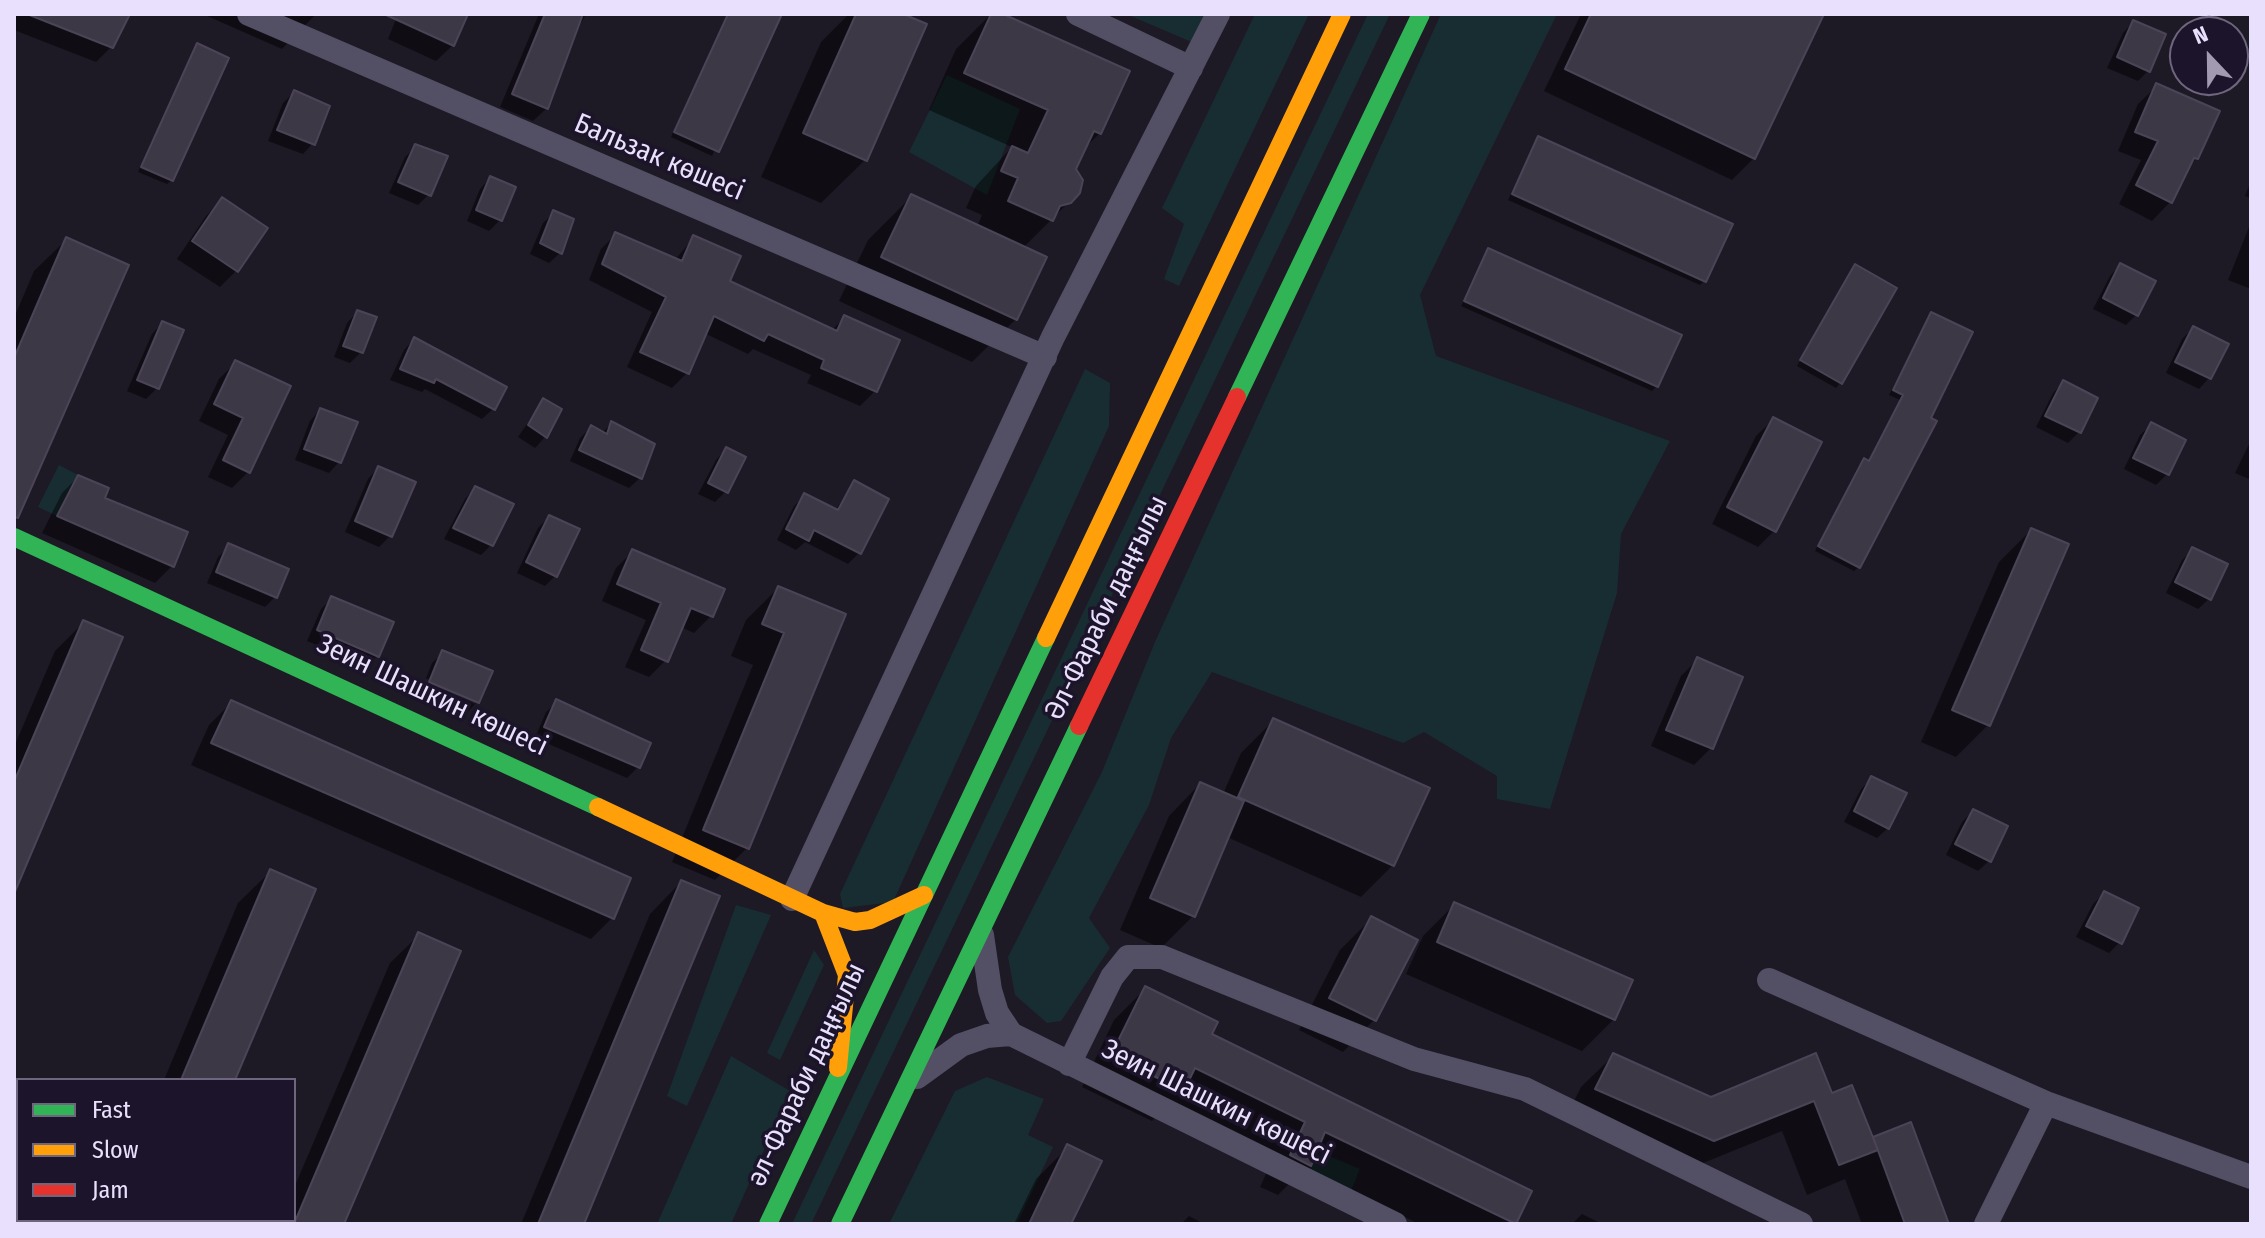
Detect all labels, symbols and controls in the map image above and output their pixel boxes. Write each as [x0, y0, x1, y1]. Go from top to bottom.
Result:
north arrow [2169, 16, 2249, 96]
text: N [2189, 20, 2212, 50]
street label: Бальзак көшесі [569, 107, 749, 209]
street label: Әл-Фараби даңғылы [1038, 491, 1176, 725]
street label: Зеин Шашкин көшесі [311, 628, 553, 764]
street label: әл-Фараби даңғылы [741, 958, 873, 1192]
street label: Зеин Шашкин көшесі [1096, 1033, 1336, 1173]
legend [16, 1078, 296, 1222]
text: Fast [92, 1096, 131, 1124]
text: Slow [92, 1136, 138, 1164]
text: Jam [92, 1176, 129, 1204]

